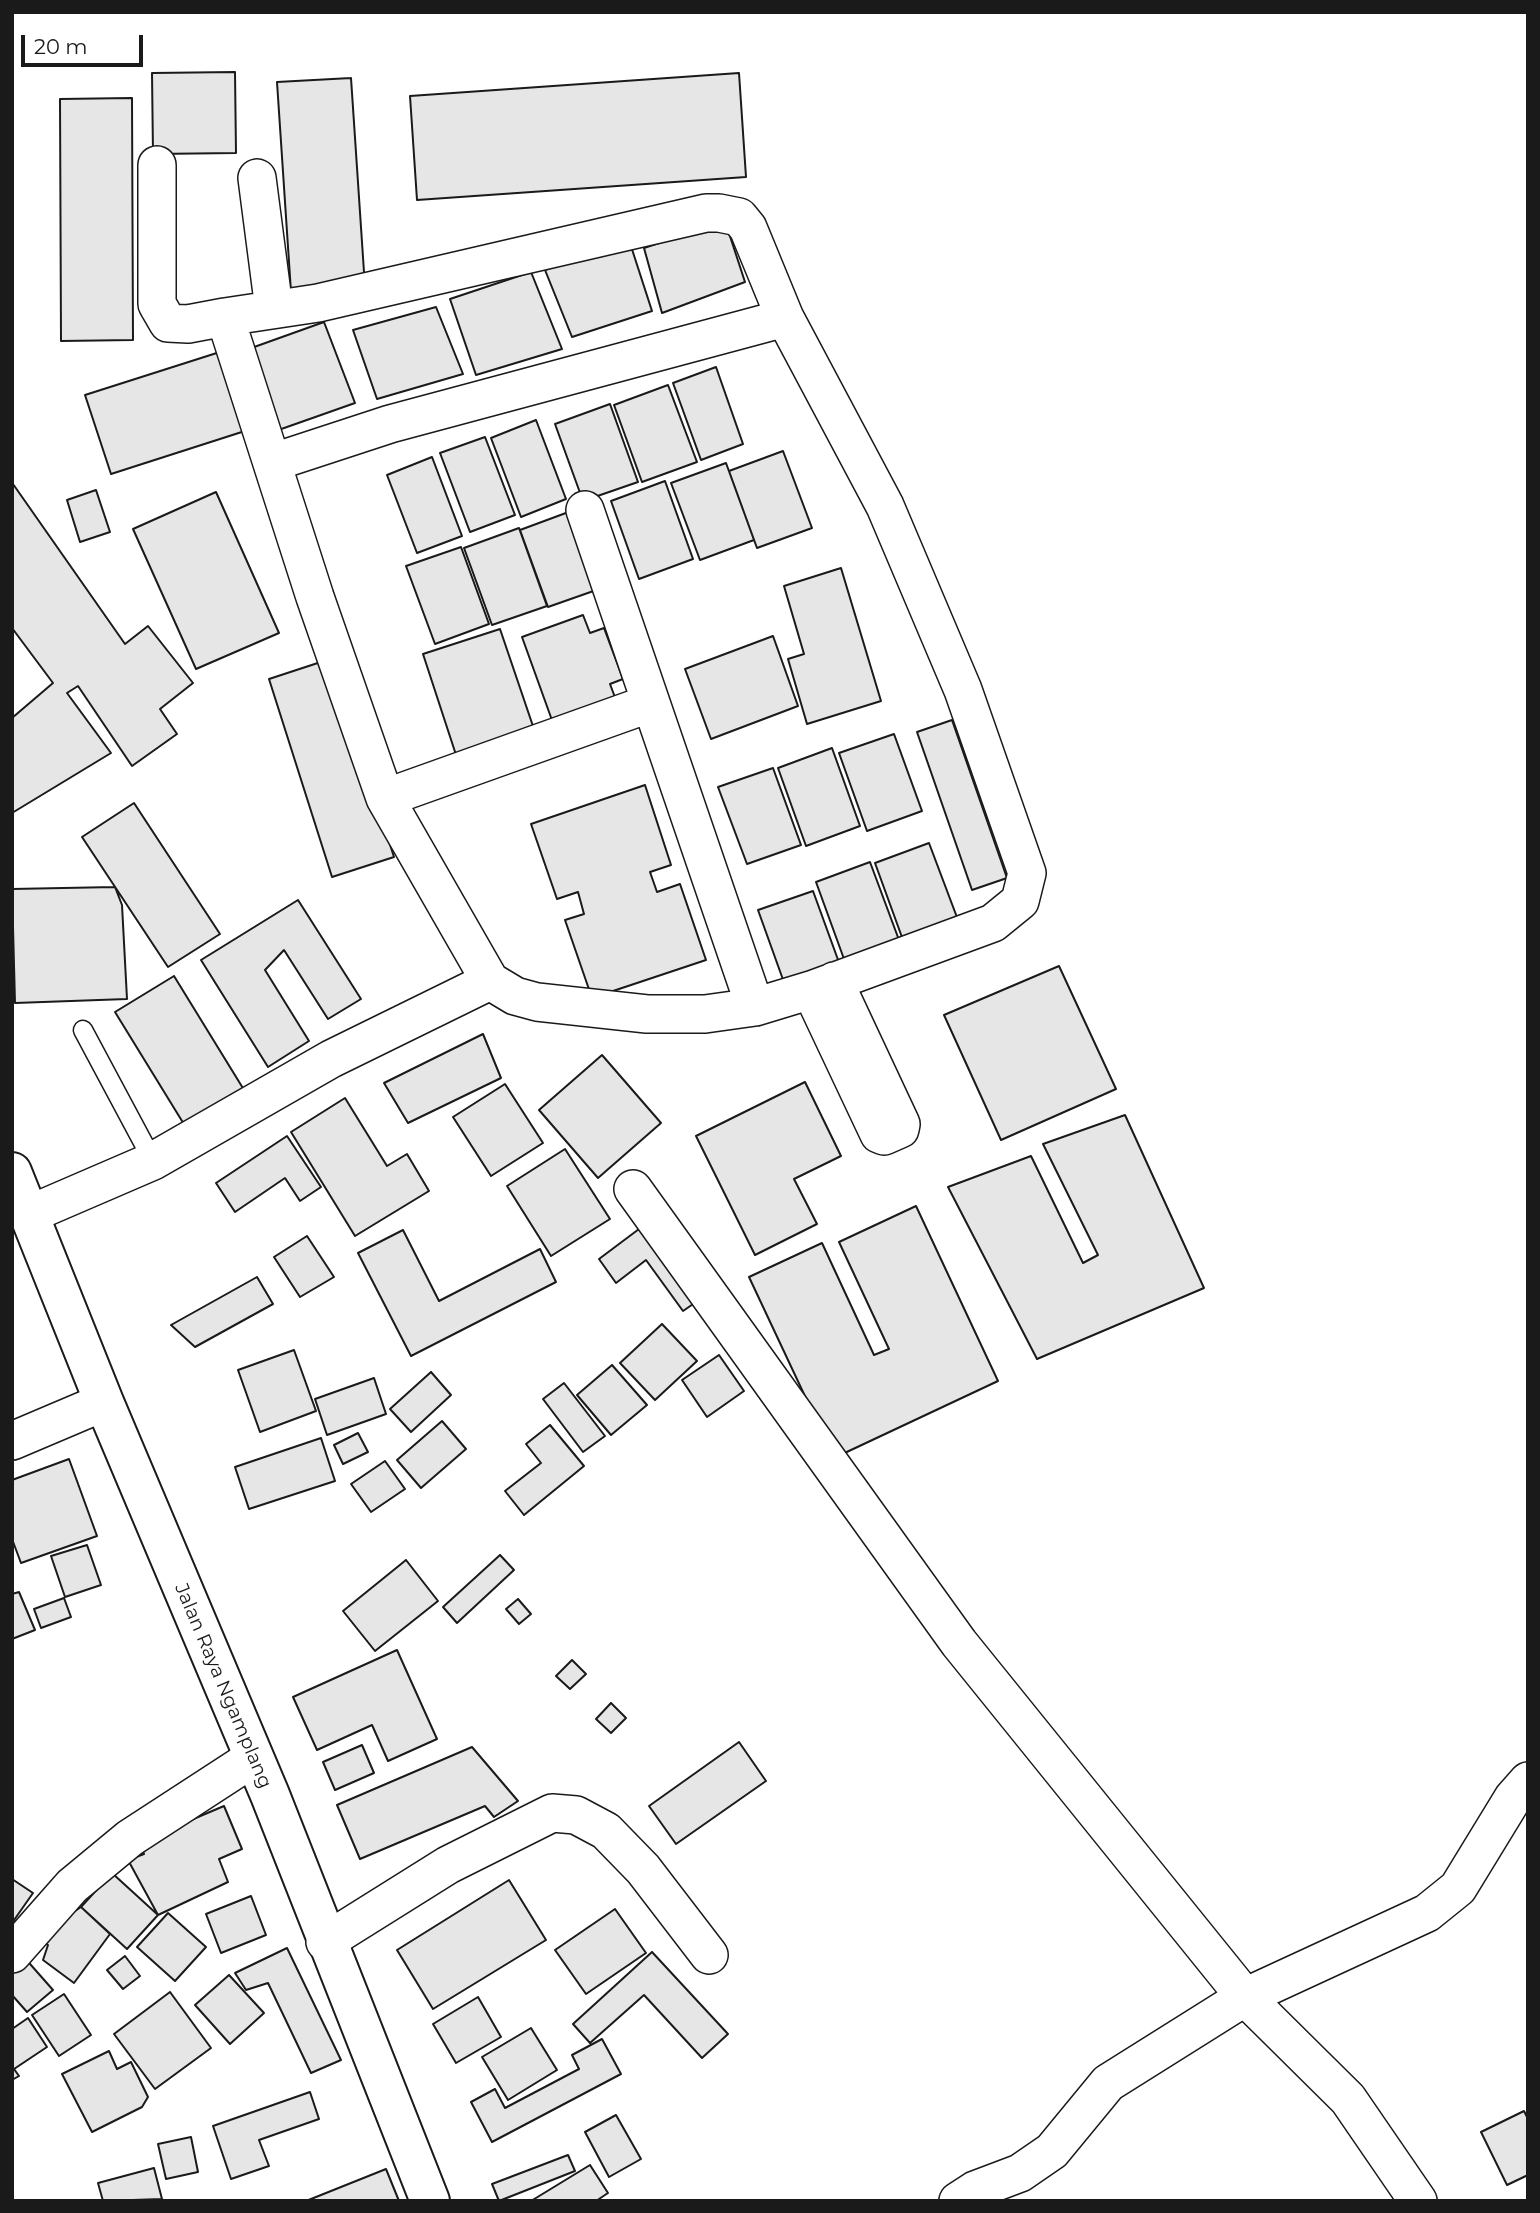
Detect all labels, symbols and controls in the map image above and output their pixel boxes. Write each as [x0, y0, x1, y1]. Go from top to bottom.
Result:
scale bar [24, 21, 147, 65]
text: 20 m [34, 34, 88, 59]
street label: Jalan Raya Ngamplang [169, 1580, 277, 1792]

